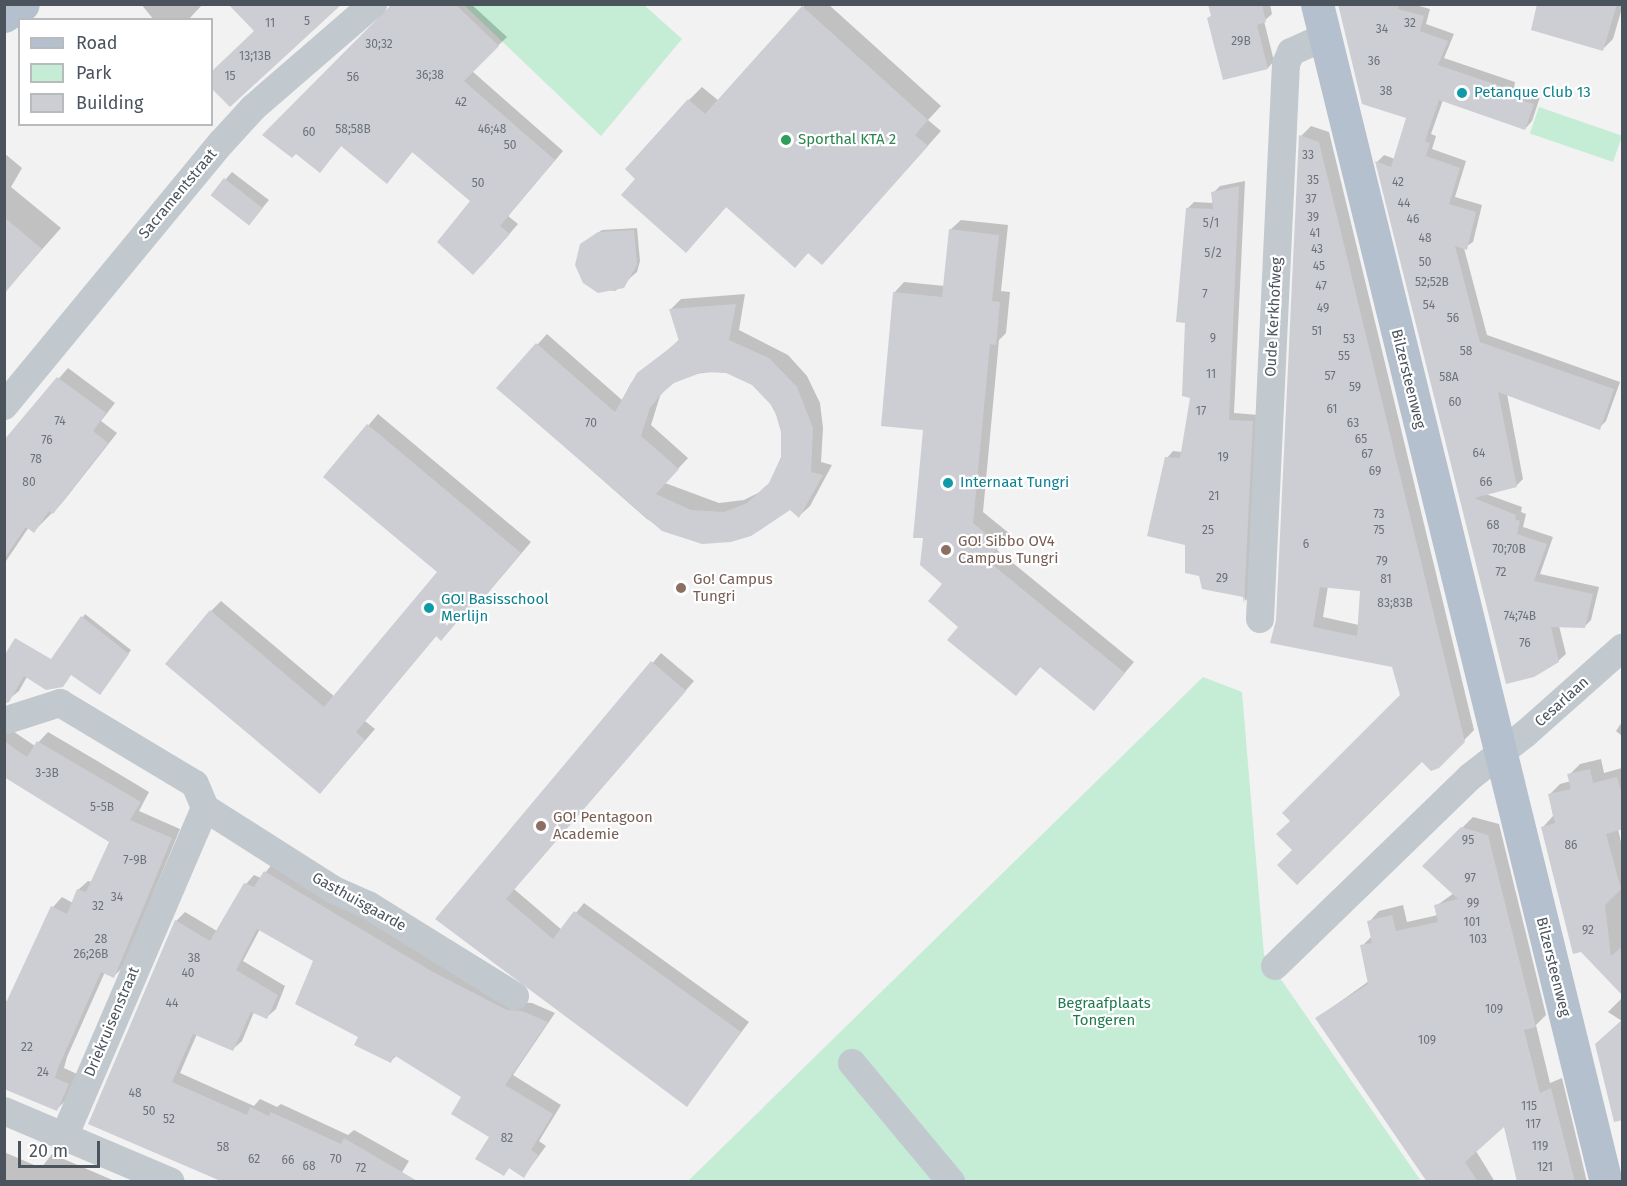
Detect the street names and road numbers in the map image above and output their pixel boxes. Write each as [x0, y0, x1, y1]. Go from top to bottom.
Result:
street label: Sacramentstraat [135, 146, 221, 242]
street label: Oude Kerkhofweg [1262, 257, 1286, 377]
street label: Bilzersteenweg [1387, 327, 1429, 431]
street label: Cesarlaan [1531, 673, 1593, 731]
street label: Gasthuisgaarde [309, 869, 409, 935]
street label: Bilzersteenweg [1532, 915, 1574, 1019]
street label: Driekruisenstraat [81, 964, 143, 1080]

